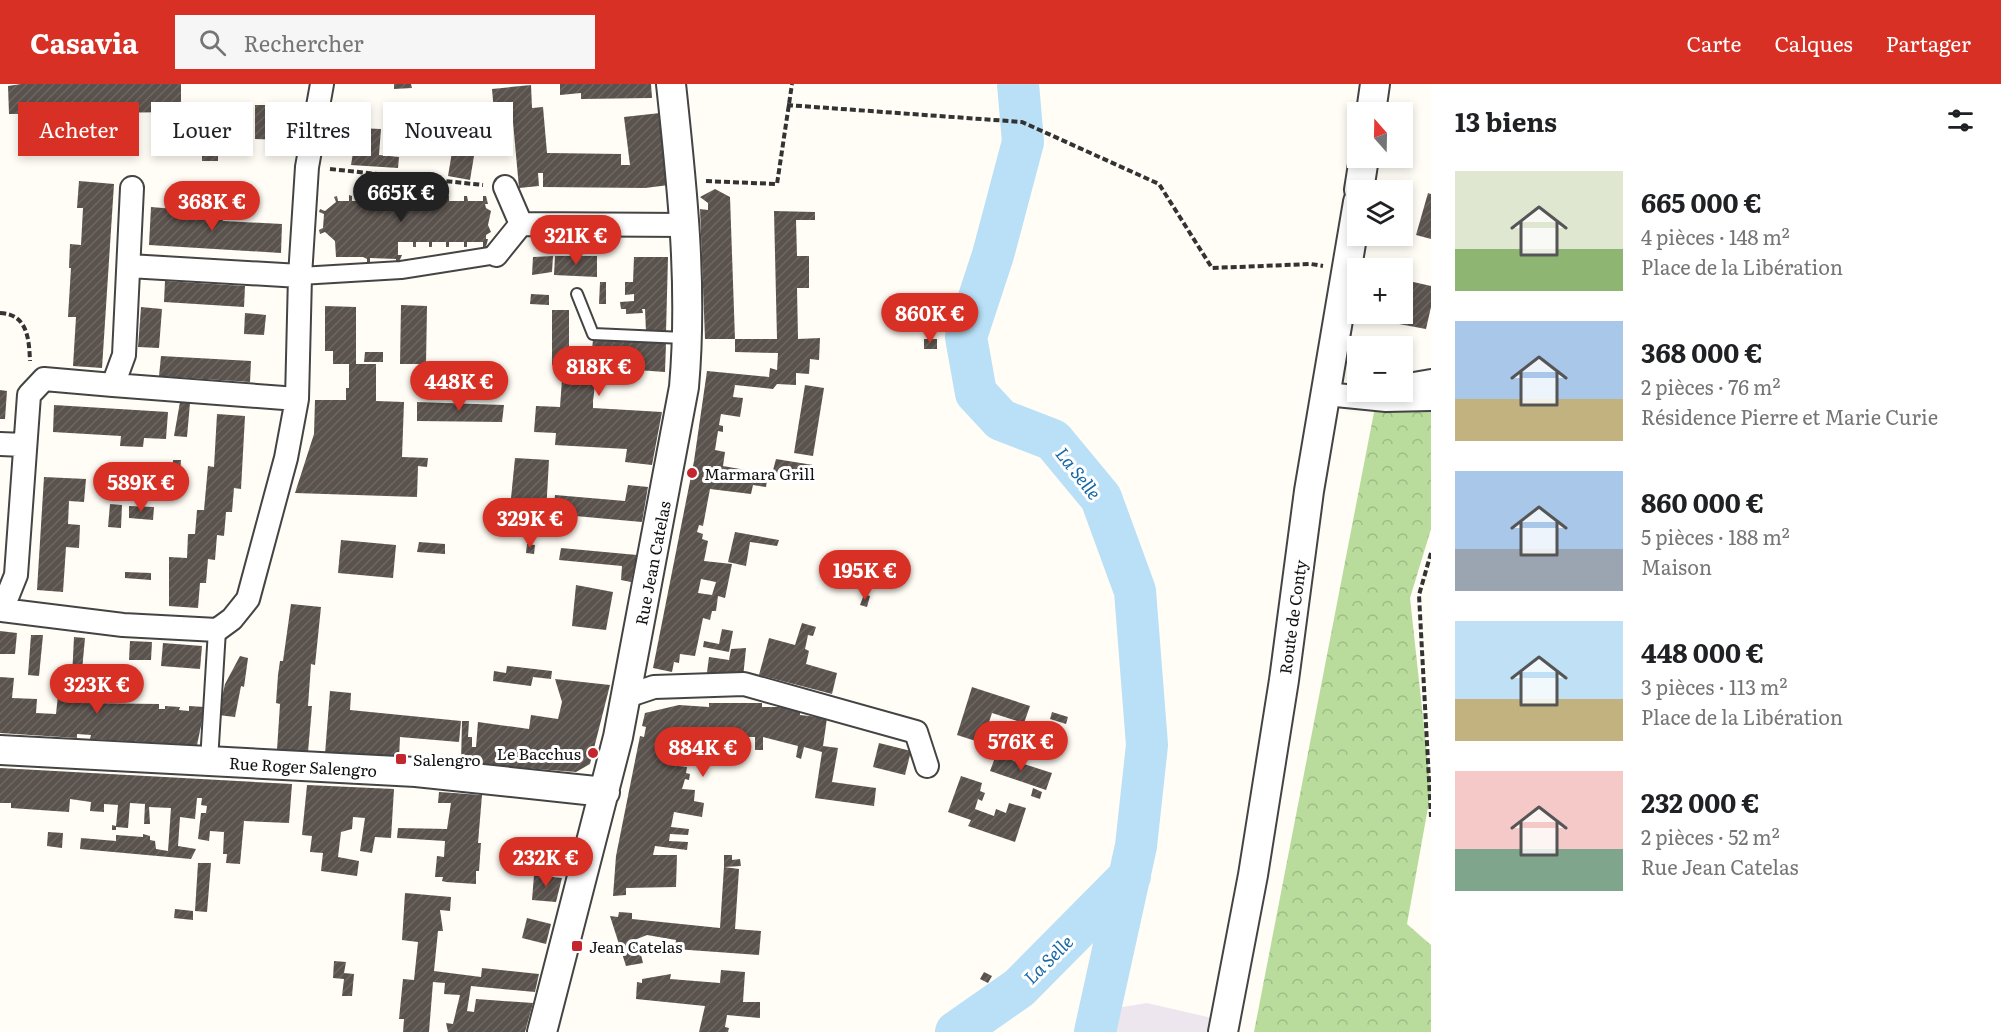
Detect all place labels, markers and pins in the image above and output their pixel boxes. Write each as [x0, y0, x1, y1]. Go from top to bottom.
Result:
pin: 665K € [352, 172, 450, 223]
pin: 368K € [163, 181, 261, 232]
pin: 321K € [527, 215, 625, 266]
pin: 860K € [881, 293, 979, 344]
pin: 818K € [550, 346, 648, 397]
pin: 448K € [410, 361, 508, 412]
place label: Marmara Grill [704, 461, 815, 485]
pin: 589K € [92, 462, 190, 513]
marker: Marmara Grill [685, 466, 699, 480]
pin: 329K € [481, 498, 579, 549]
pin: 195K € [816, 550, 914, 601]
pin: 323K € [48, 664, 146, 715]
pin: 576K € [972, 721, 1070, 772]
pin: 884K € [654, 727, 752, 778]
place label: Le Bacchus [497, 741, 581, 765]
marker: Le Bacchus [586, 746, 600, 760]
place label: Salengro [413, 747, 481, 771]
marker: Salengro [394, 752, 408, 766]
pin: 232K € [497, 837, 595, 888]
place label: Jean Catelas [589, 934, 683, 958]
marker: Jean Catelas [570, 939, 584, 953]

